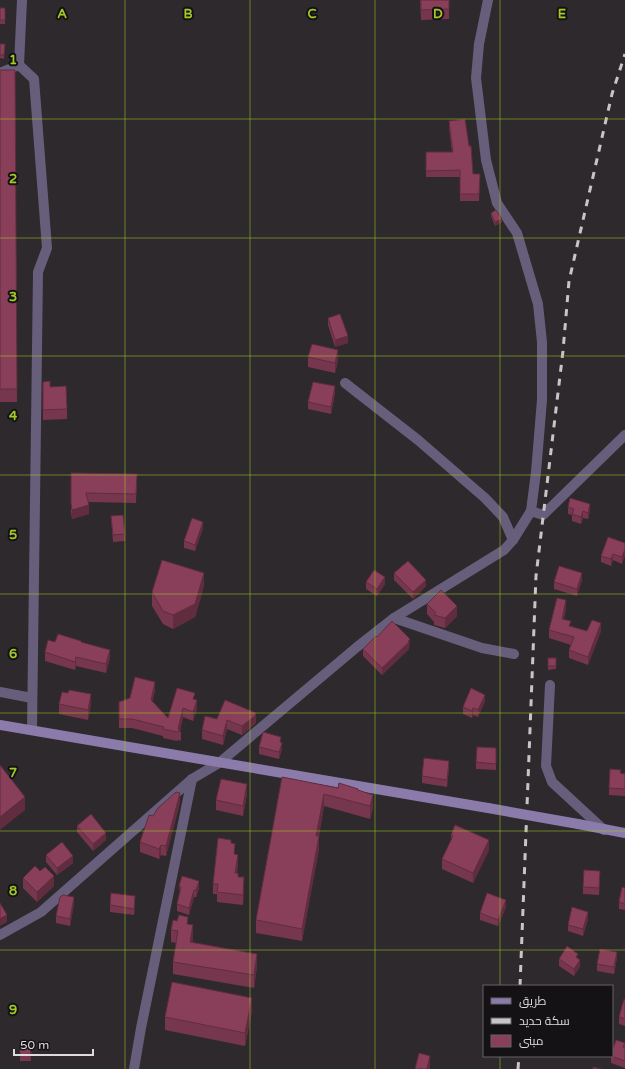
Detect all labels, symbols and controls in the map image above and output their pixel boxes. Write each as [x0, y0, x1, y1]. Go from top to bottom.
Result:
text: A [57, 6, 67, 22]
text: B [183, 6, 193, 22]
text: C [307, 6, 317, 22]
text: D [433, 6, 443, 22]
text: E [558, 6, 566, 22]
text: 1 [9, 52, 17, 68]
text: 2 [9, 171, 17, 187]
text: 3 [9, 289, 17, 305]
text: 4 [9, 408, 18, 424]
text: 5 [9, 527, 17, 543]
text: 6 [9, 646, 17, 662]
text: 7 [9, 765, 17, 781]
text: 8 [9, 883, 17, 899]
legend [483, 985, 613, 1057]
text: طريق [519, 994, 547, 1008]
text: 9 [9, 1002, 17, 1018]
text: سكة حديد [519, 1014, 570, 1028]
scale bar [14, 1031, 93, 1057]
text: مبنى [519, 1034, 544, 1048]
text: 50 m [20, 1038, 49, 1052]

